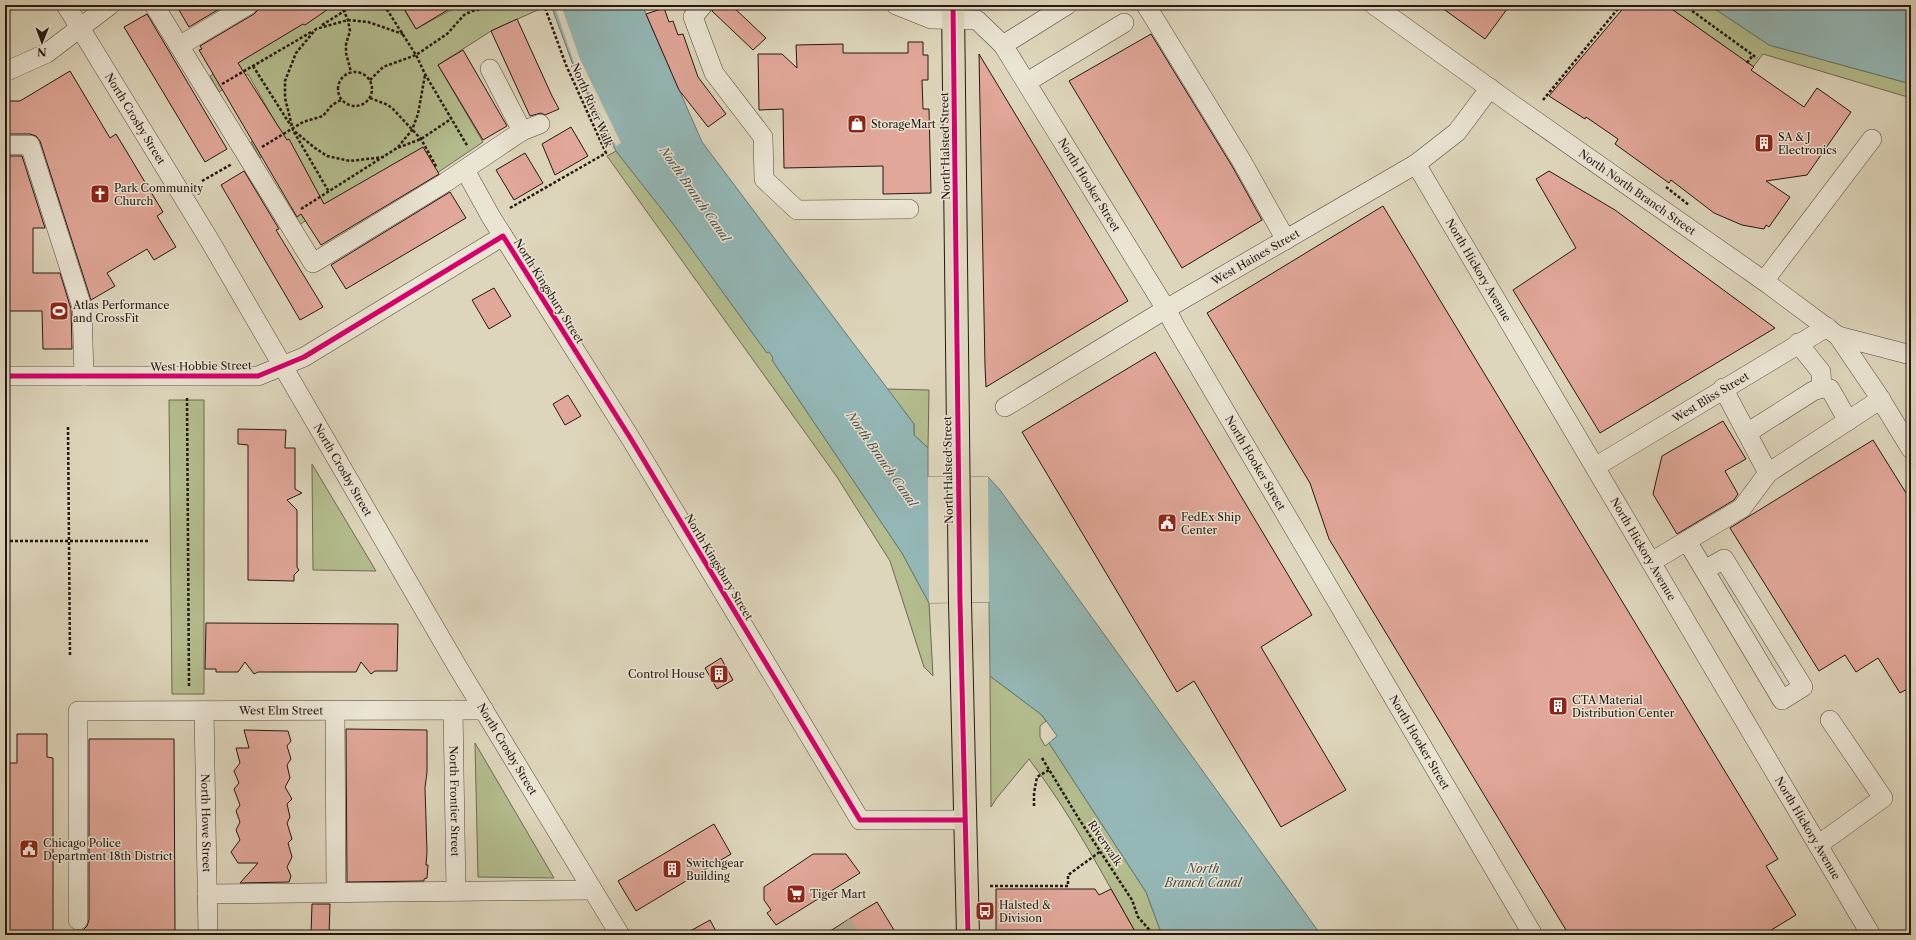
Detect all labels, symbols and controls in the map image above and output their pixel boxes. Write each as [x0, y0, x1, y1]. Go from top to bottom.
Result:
north arrow [22, 22, 62, 62]
text: N [36, 45, 47, 59]
street label: North River Walk [568, 61, 616, 150]
street label: North Crosby Street [102, 70, 169, 167]
street label: North Halsted Street [937, 92, 953, 200]
shop icon: StorageMart [846, 113, 868, 135]
place label: StorageMart [871, 117, 936, 131]
place label: SA & J Electronics [1778, 130, 1837, 157]
building icon: SA & J Electronics [1753, 132, 1775, 154]
street label: North Hooker Street [1055, 135, 1123, 234]
water label: North Branch Canal [656, 143, 734, 246]
street label: North North Branch Street [1576, 146, 1699, 238]
place label: Park Community Church [114, 181, 204, 208]
church icon: Park Community Church [89, 183, 111, 205]
street label: North Hickory Avenue [1443, 216, 1514, 324]
street label: West Haines Street [1208, 226, 1302, 289]
street label: North Kingsbury Street [511, 236, 587, 346]
place label: Atlas Performance and CrossFit [72, 298, 170, 325]
sports icon: Atlas Performance and CrossFit [48, 300, 70, 322]
street label: West Hobbie Street [149, 358, 252, 374]
street label: West Bliss Street [1669, 369, 1751, 426]
water label: North Branch Canal [843, 408, 921, 511]
street label: North Hooker Street [1222, 413, 1289, 513]
street label: North Halsted Street [940, 416, 956, 524]
street label: North Crosby Street [311, 421, 375, 519]
street label: North Hickory Avenue [1607, 495, 1679, 603]
place label: FedEx Ship Center [1181, 510, 1241, 537]
street label: North Kingsbury Street [682, 511, 756, 623]
public building icon: FedEx Ship Center [1156, 512, 1178, 534]
building icon: Control House [708, 663, 730, 685]
place label: Control House [628, 667, 705, 681]
street label: North Hooker Street [1386, 692, 1453, 792]
place label: CTA Material Distribution Center [1572, 693, 1675, 720]
building icon: CTA Material Distribution Center [1547, 695, 1569, 717]
street label: North Crosby Street [474, 701, 540, 797]
street label: West Elm Street [238, 703, 323, 718]
street label: North Frontier Street [447, 745, 462, 857]
street label: North Howe Street [198, 774, 214, 873]
street label: North Hickory Avenue [1772, 774, 1844, 882]
street label: Riverwalk [1085, 818, 1126, 869]
place label: Chicago Police Department 18th District [43, 836, 173, 863]
public building icon: Chicago Police Department 18th District [18, 838, 40, 860]
place label: Switchgear Building [686, 856, 744, 883]
building icon: Switchgear Building [661, 858, 683, 880]
water label: North Branch Canal [1163, 861, 1243, 890]
supermarket icon: Tiger Mart [785, 883, 807, 905]
place label: Tiger Mart [810, 887, 866, 901]
place label: Halsted & Division [999, 898, 1051, 925]
bus stop icon: Halsted & Division [974, 900, 996, 922]

